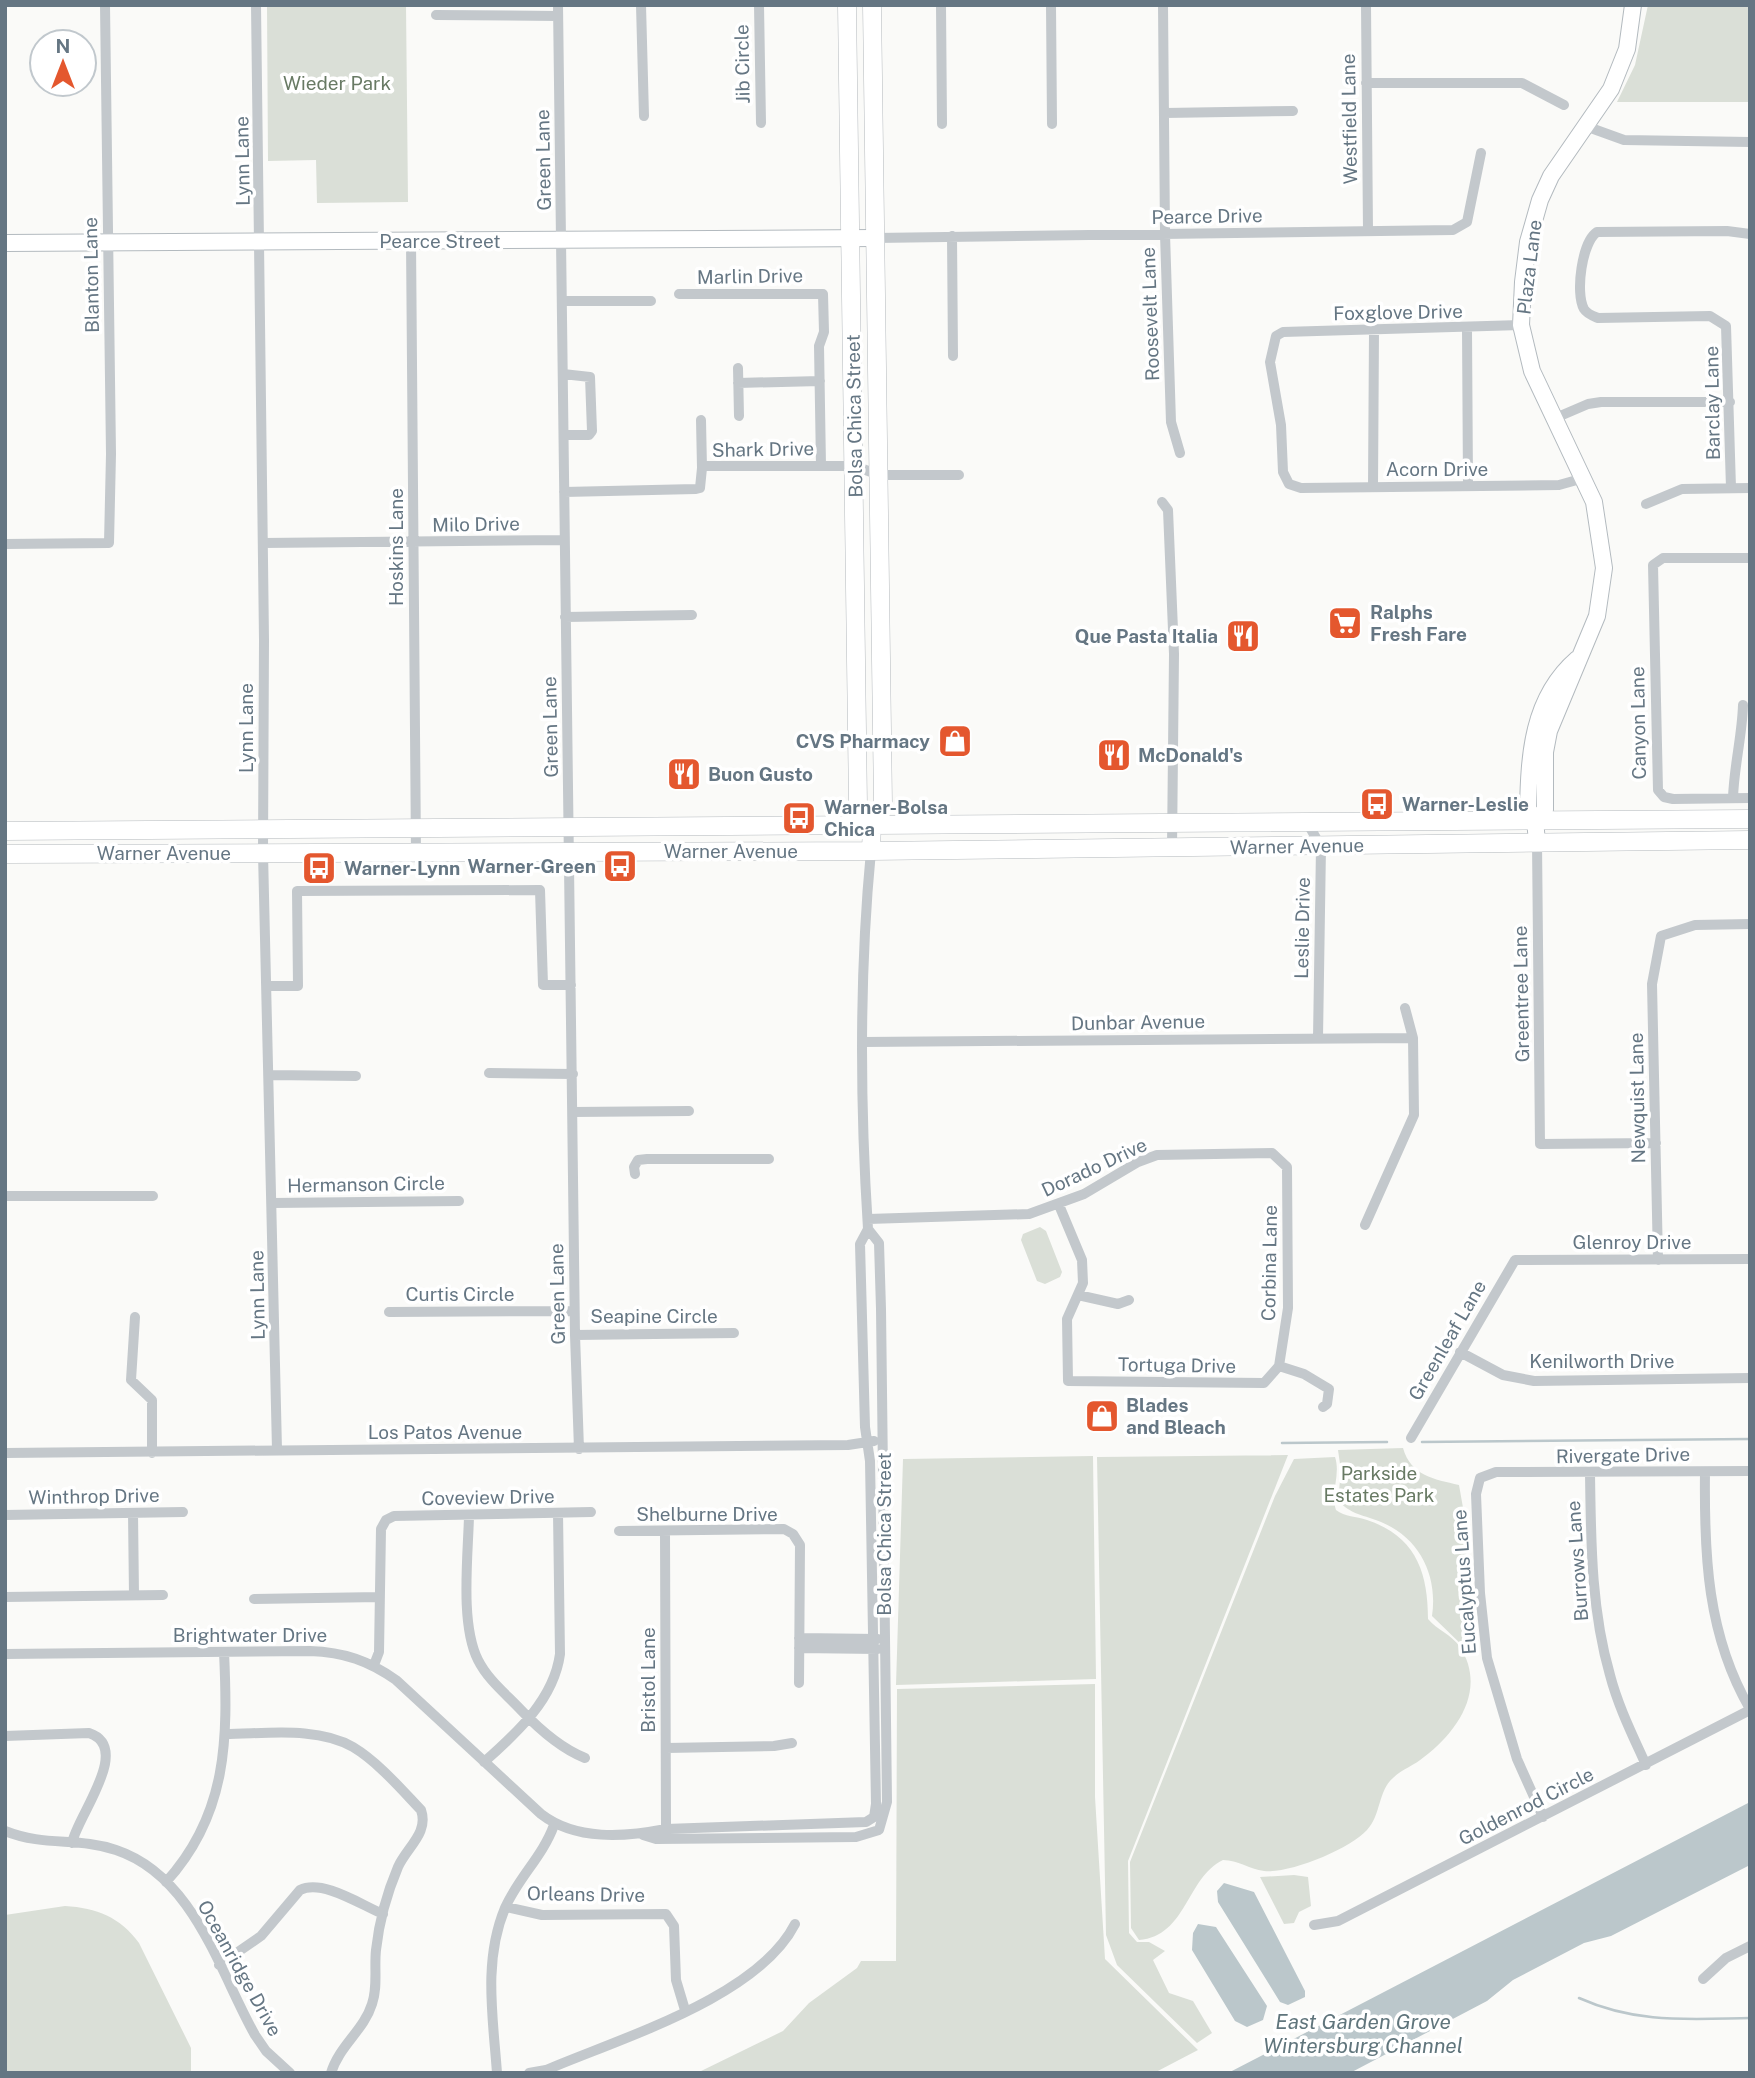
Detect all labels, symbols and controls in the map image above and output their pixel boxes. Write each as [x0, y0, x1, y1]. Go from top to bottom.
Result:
street label: Jib Circle [730, 24, 754, 104]
north arrow [28, 28, 98, 98]
text: N [56, 35, 70, 57]
street label: Westfield Lane [1337, 53, 1361, 185]
park label: Wieder Park [283, 72, 391, 94]
street label: Green Lane [531, 109, 555, 211]
street label: Lynn Lane [230, 116, 254, 206]
street label: Pearce Drive [1151, 204, 1263, 228]
street label: Blanton Lane [79, 217, 103, 333]
street label: Plaza Lane [1512, 218, 1546, 316]
street label: Pearce Street [379, 230, 501, 252]
street label: Roosevelt Lane [1137, 247, 1163, 381]
street label: Marlin Drive [697, 264, 803, 288]
street label: Foxglove Drive [1333, 300, 1463, 324]
street label: Bolsa Chica Street [842, 334, 866, 498]
street label: Barclay Lane [1700, 346, 1724, 460]
street label: Shark Drive [712, 437, 814, 461]
street label: Acorn Drive [1386, 458, 1488, 480]
street label: Hoskins Lane [385, 488, 407, 606]
street label: Milo Drive [432, 512, 520, 536]
place label: Ralphs Fresh Fare [1370, 601, 1467, 645]
supermarket icon: Ralphs Fresh Fare [1326, 604, 1364, 642]
restaurant icon: Que Pasta Italia [1224, 617, 1262, 655]
place label: Que Pasta Italia [1075, 625, 1218, 647]
street label: Canyon Lane [1626, 666, 1650, 780]
street label: Green Lane [538, 676, 562, 778]
street label: Lynn Lane [235, 683, 257, 773]
shop icon: CVS Pharmacy [936, 722, 974, 760]
place label: CVS Pharmacy [796, 730, 930, 752]
restaurant icon: McDonald's [1095, 736, 1133, 774]
place label: McDonald's [1138, 744, 1243, 766]
restaurant icon: Buon Gusto [665, 755, 703, 793]
place label: Buon Gusto [708, 763, 813, 785]
bus stop icon: Warner-Leslie [1358, 785, 1396, 823]
place label: Warner-Leslie [1402, 793, 1529, 815]
place label: Warner-Bolsa Chica [824, 796, 948, 840]
bus stop icon: Warner-Bolsa Chica [780, 799, 818, 837]
street label: Warner Avenue [1230, 834, 1364, 858]
street label: Warner Avenue [664, 840, 798, 862]
street label: Warner Avenue [97, 842, 231, 864]
bus stop icon: Warner-Green [601, 847, 639, 885]
bus stop icon: Warner-Lynn [300, 849, 338, 887]
place label: Warner-Green [468, 855, 596, 877]
place label: Warner-Lynn [344, 857, 460, 879]
street label: Leslie Drive [1290, 877, 1314, 979]
street label: Greentree Lane [1509, 925, 1533, 1063]
street label: Dunbar Avenue [1071, 1010, 1205, 1034]
street label: Newquist Lane [1625, 1032, 1649, 1164]
street label: Dorado Drive [1038, 1133, 1150, 1201]
street label: Hermanson Circle [287, 1172, 445, 1196]
street label: Corbina Lane [1257, 1205, 1281, 1321]
street label: Glenroy Drive [1572, 1231, 1692, 1253]
street label: Green Lane [545, 1243, 569, 1345]
street label: Lynn Lane [245, 1250, 269, 1340]
street label: Greenleaf Lane [1404, 1276, 1490, 1404]
street label: Curtis Circle [405, 1283, 515, 1305]
street label: Seapine Circle [590, 1305, 718, 1327]
street label: Kenilworth Drive [1529, 1350, 1675, 1372]
street label: Tortuga Drive [1118, 1353, 1236, 1377]
place label: Blades and Bleach [1126, 1394, 1226, 1438]
shop icon: Blades and Bleach [1083, 1397, 1121, 1435]
street label: Los Patos Avenue [368, 1421, 522, 1443]
street label: Rivergate Drive [1556, 1443, 1690, 1467]
street label: Bolsa Chica Street [873, 1452, 895, 1616]
park label: Parkside Estates Park [1324, 1462, 1435, 1506]
street label: Winthrop Drive [28, 1484, 160, 1508]
street label: Coveview Drive [421, 1485, 555, 1509]
street label: Burrows Lane [1562, 1500, 1592, 1622]
street label: Shelburne Drive [636, 1503, 778, 1525]
street label: Eucalyptus Lane [1448, 1509, 1480, 1655]
street label: Brightwater Drive [173, 1624, 327, 1646]
street label: Bristol Lane [637, 1627, 659, 1733]
street label: Goldenrod Circle [1455, 1763, 1597, 1849]
street label: Orleans Drive [527, 1882, 645, 1906]
street label: Oceanridge Drive [194, 1896, 286, 2040]
water label: East Garden Grove Wintersburg Channel [1263, 2009, 1463, 2058]

